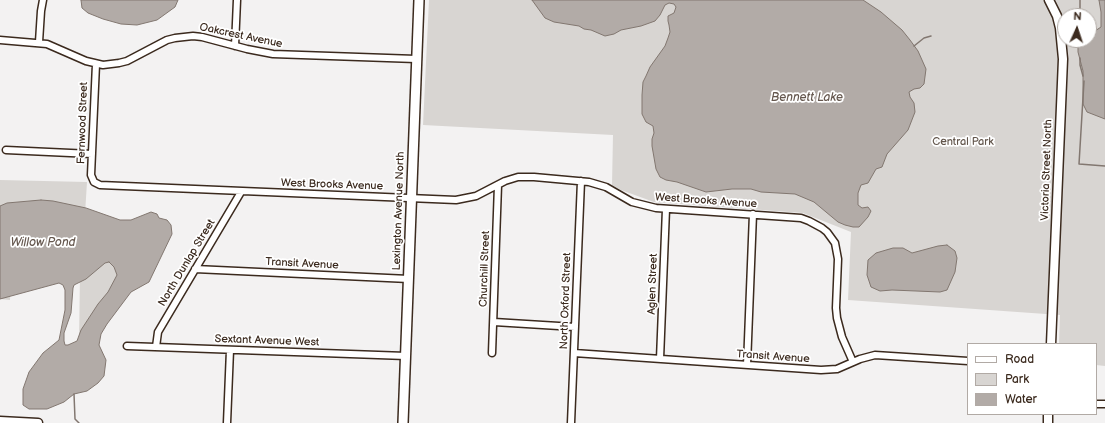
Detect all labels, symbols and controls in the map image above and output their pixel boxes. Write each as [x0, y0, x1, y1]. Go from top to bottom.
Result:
north arrow [1057, 8, 1097, 48]
text: N [1073, 10, 1082, 23]
street label: Oakcrest Avenue [198, 21, 284, 51]
street label: Fernwood Street [75, 82, 91, 164]
water label: Bennett Lake [771, 91, 843, 105]
street label: Victoria Street North [1039, 119, 1055, 221]
park label: Central Park [932, 135, 994, 149]
street label: Lexington Avenue North [390, 151, 408, 271]
street label: West Brooks Avenue [281, 177, 383, 193]
street label: West Brooks Avenue [655, 191, 757, 211]
street label: North Dunlap Street [156, 217, 218, 309]
street label: Churchill Street [477, 231, 493, 307]
water label: Willow Pond [11, 236, 75, 250]
street label: North Oxford Street [558, 252, 574, 350]
street label: Aglen Street [645, 253, 661, 315]
street label: Transit Avenue [265, 255, 339, 273]
street label: Sextant Avenue West [214, 333, 320, 349]
legend [967, 343, 1097, 415]
street label: Transit Avenue [736, 348, 810, 366]
text: Road [1005, 352, 1034, 367]
text: Park [1005, 372, 1029, 387]
text: Water [1005, 392, 1037, 407]

